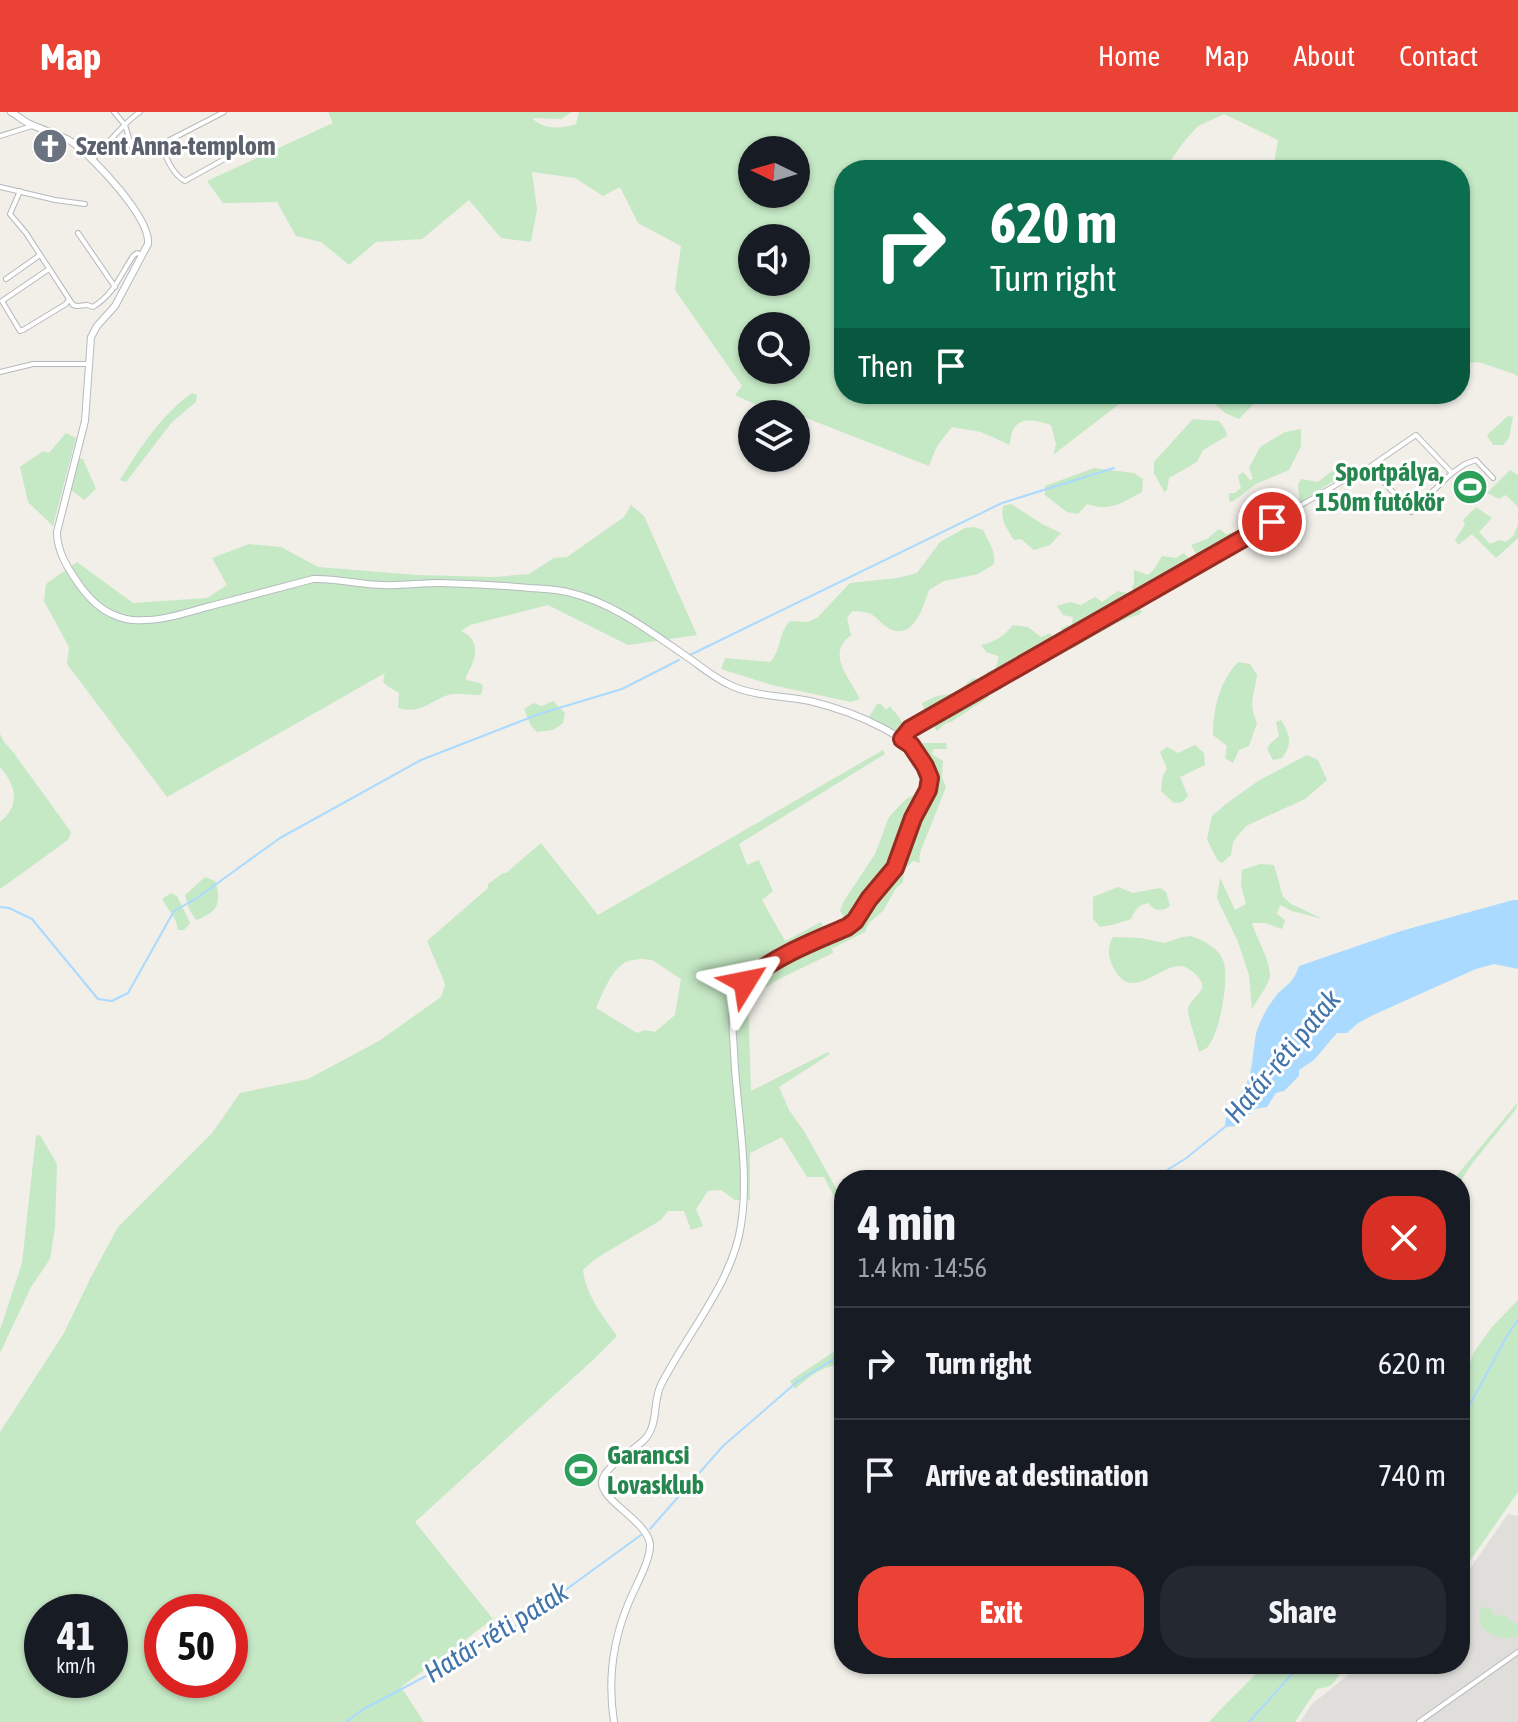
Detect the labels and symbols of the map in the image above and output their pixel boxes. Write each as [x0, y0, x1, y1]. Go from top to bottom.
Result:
church icon: Szent Anna-templom [31, 127, 69, 165]
place label: Szent Anna-templom [76, 131, 276, 161]
north arrow [738, 136, 810, 208]
place label: Sportpálya, 150m futókör [1315, 457, 1445, 517]
sports icon: Sportpálya, 150m futókör [1451, 468, 1489, 506]
pin [1238, 488, 1306, 556]
position arrow [703, 940, 787, 1024]
water label: Határ-réti patak [1217, 983, 1347, 1129]
place label: Garancsi Lovasklub [607, 1440, 704, 1500]
sports icon: Garancsi Lovasklub [562, 1451, 600, 1489]
water label: Határ-réti patak [418, 1575, 574, 1689]
speed limit sign: 50 [144, 1594, 248, 1698]

